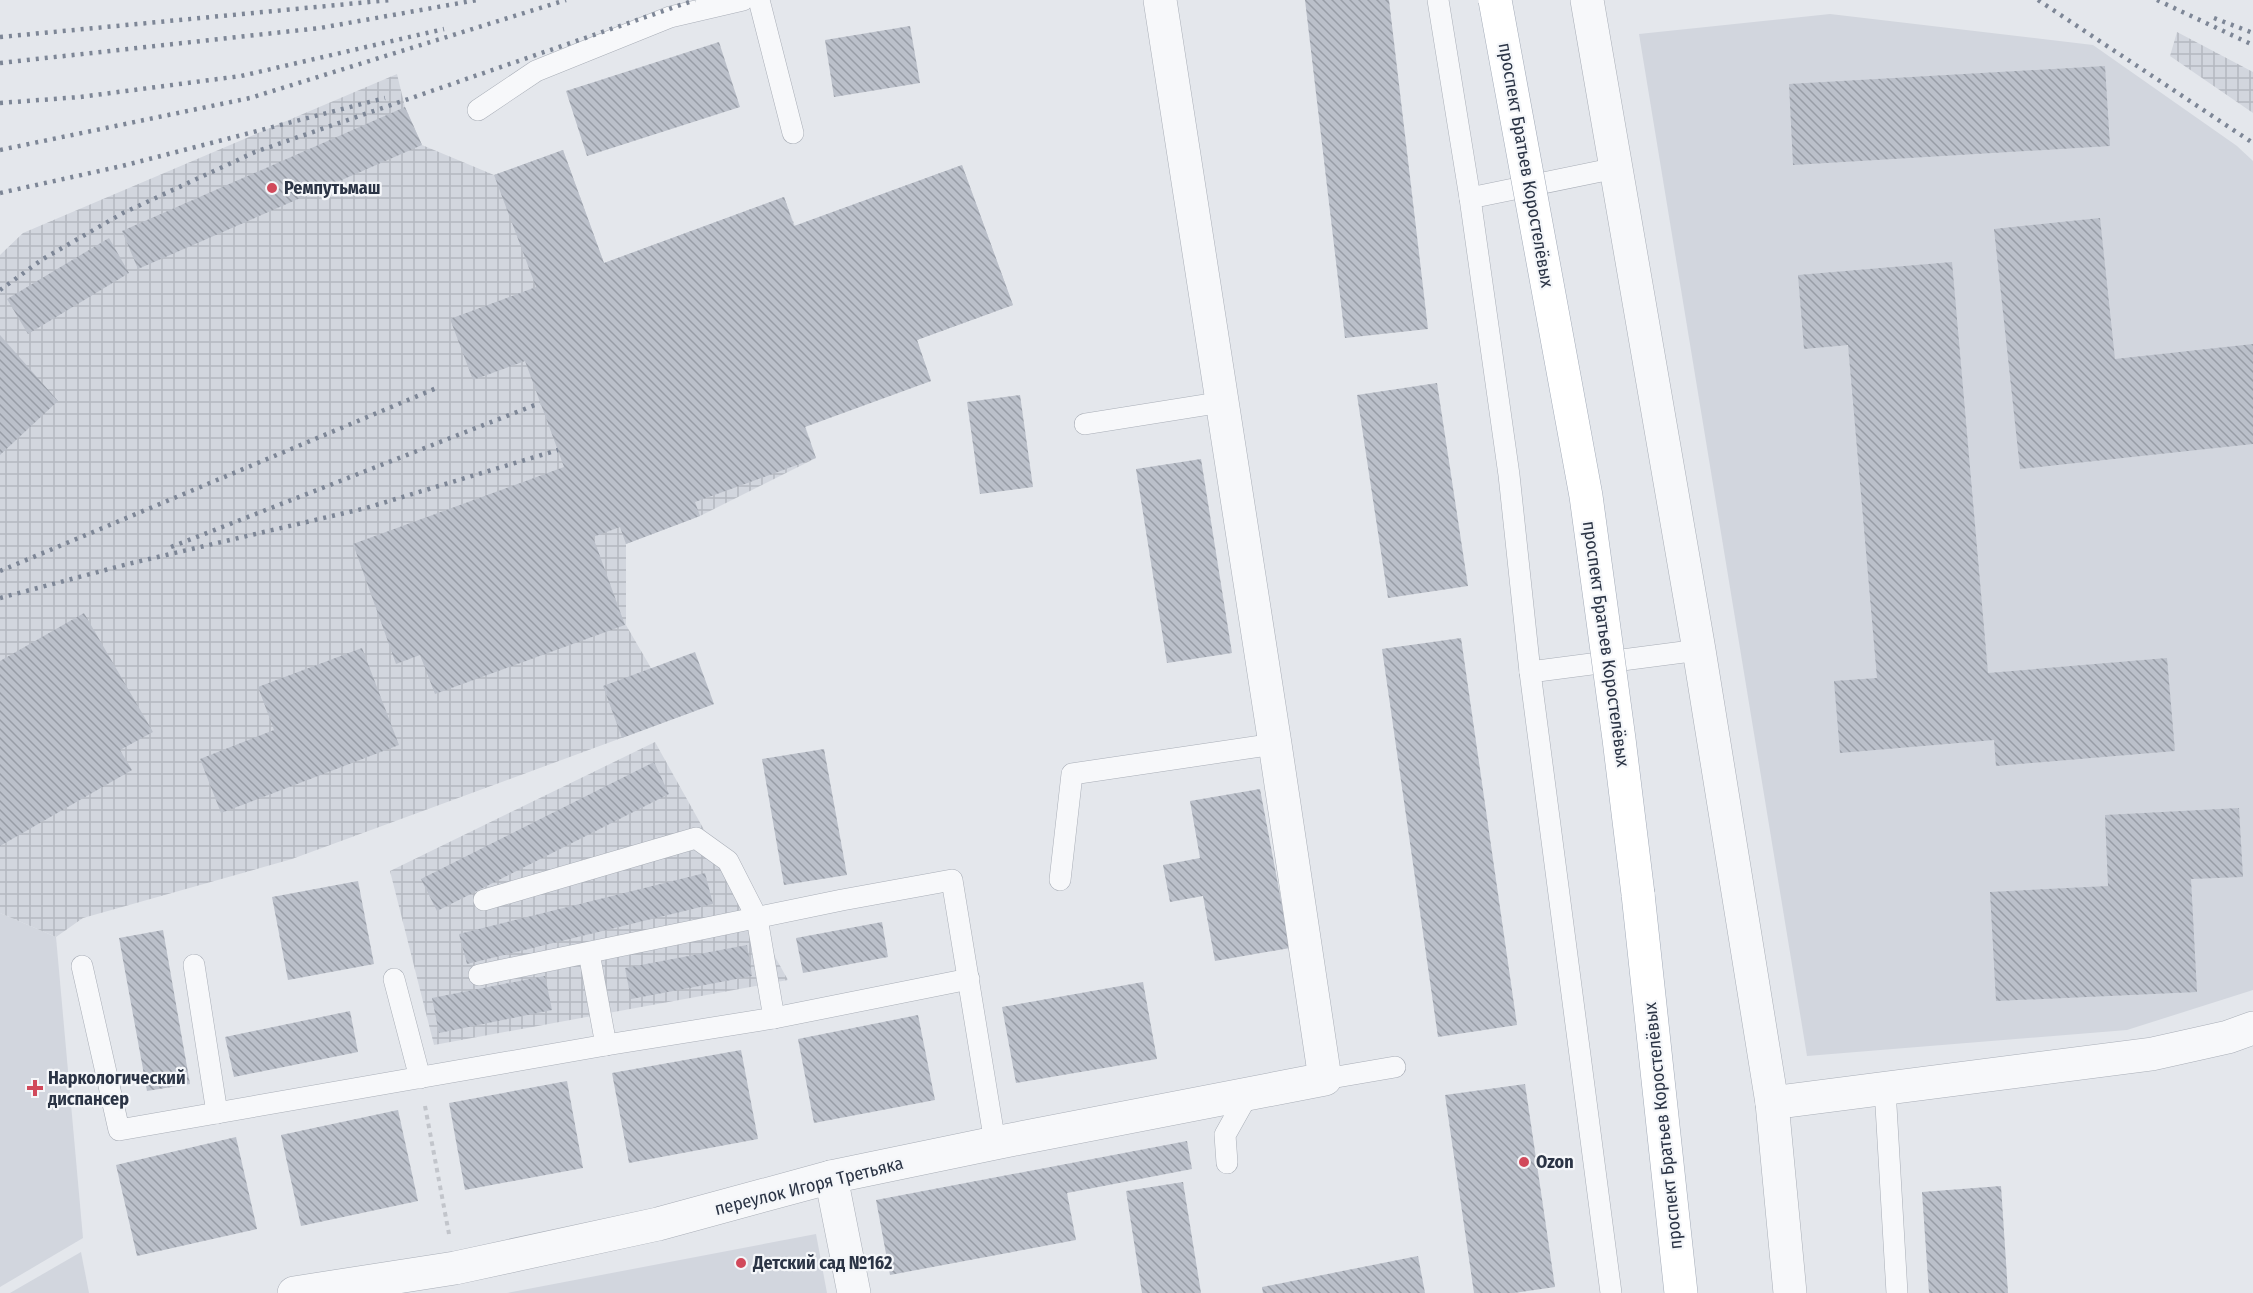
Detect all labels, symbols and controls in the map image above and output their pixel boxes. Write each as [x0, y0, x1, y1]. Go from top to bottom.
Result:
street label: проспект Братьев Коростелёвых [1494, 41, 1558, 289]
place label: Ремпутьмаш [284, 177, 380, 199]
marker: Ремпутьмаш [265, 181, 279, 195]
street label: проспект Братьев Коростелёвых [1578, 520, 1634, 768]
street label: проспект Братьев Коростелёвых [1639, 1001, 1687, 1250]
place label: Наркологический диспансер [47, 1067, 186, 1110]
marker: Наркологический диспансер [26, 1079, 44, 1097]
place label: Ozon [1536, 1151, 1574, 1173]
street label: переулок Игоря Третьяка [712, 1152, 906, 1220]
marker: Ozon [1517, 1155, 1531, 1169]
place label: Детский сад №162 [752, 1252, 892, 1274]
marker: Детский сад №162 [734, 1256, 748, 1270]

